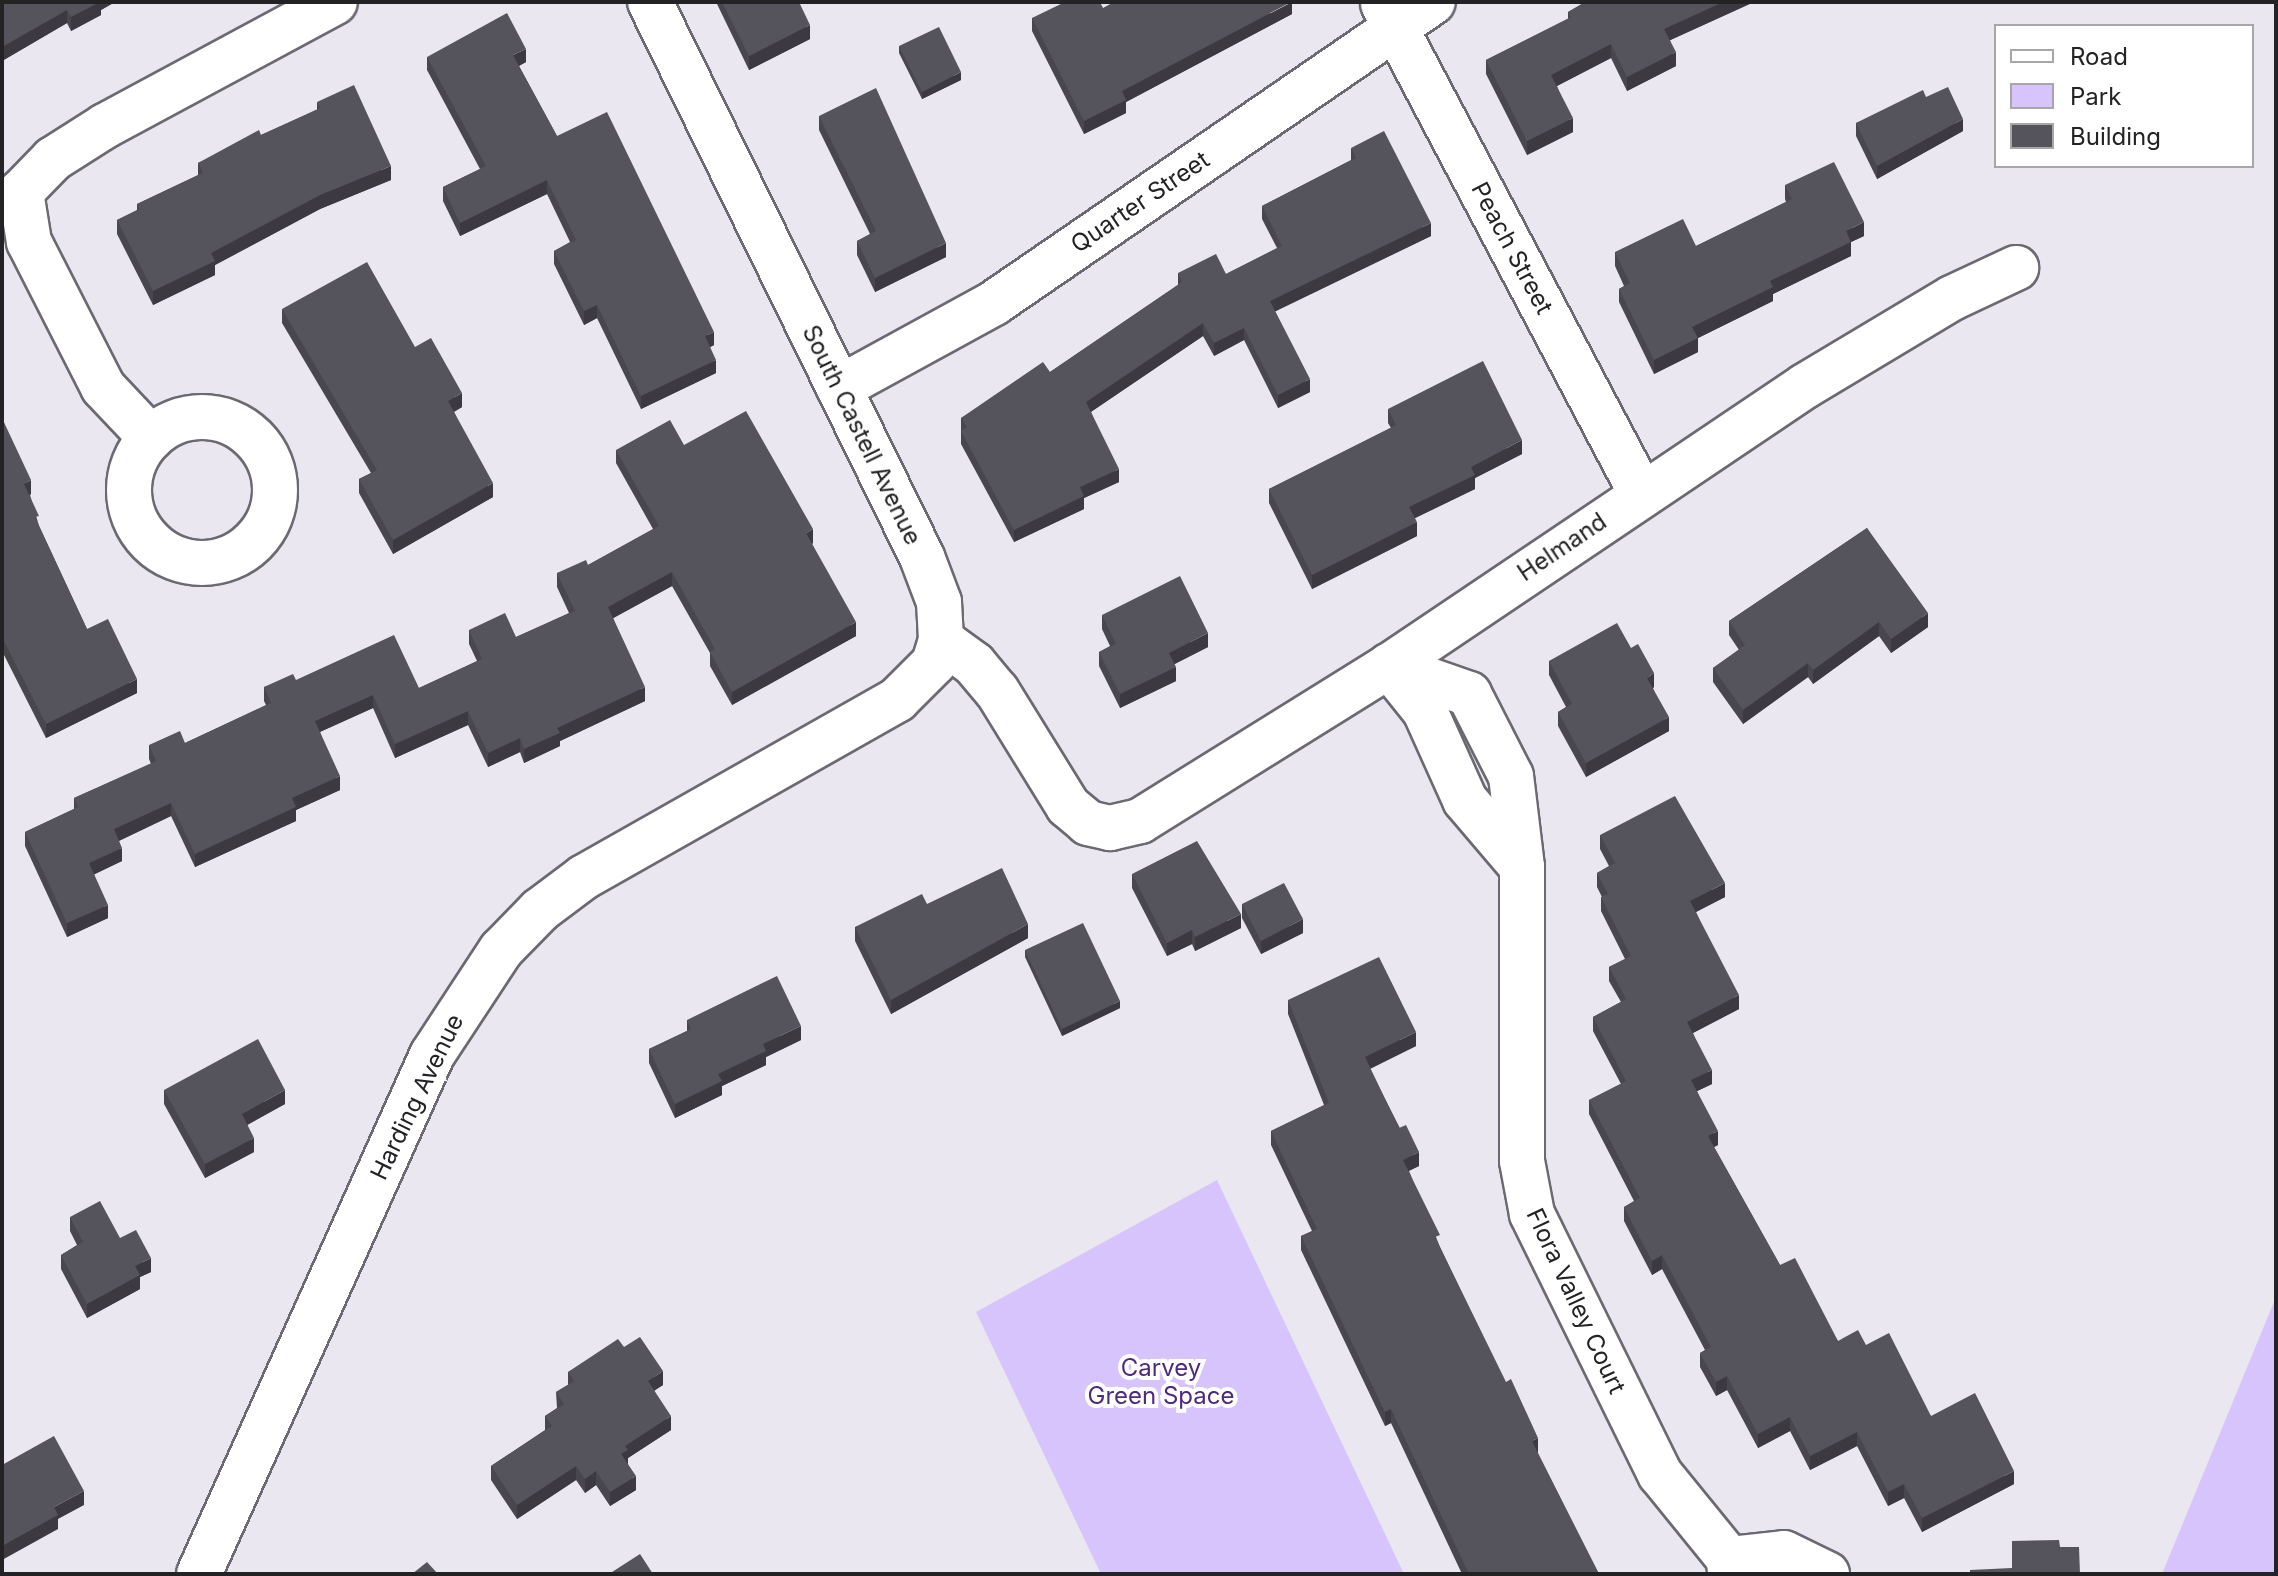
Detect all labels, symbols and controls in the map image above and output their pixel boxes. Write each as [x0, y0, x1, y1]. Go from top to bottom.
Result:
legend [1994, 24, 2254, 168]
text: Road [2070, 42, 2128, 71]
text: Park [2070, 82, 2121, 111]
text: Building [2070, 122, 2161, 151]
street label: Quarter Street [1065, 145, 1215, 259]
street label: Peach Street [1465, 177, 1559, 319]
street label: South Castell Avenue [796, 321, 928, 549]
street label: Helmand [1512, 507, 1612, 587]
street label: Harding Avenue [365, 1010, 469, 1184]
street label: Flora Valley Court [1520, 1204, 1632, 1398]
park label: Carvey Green Space [1088, 1354, 1234, 1410]

